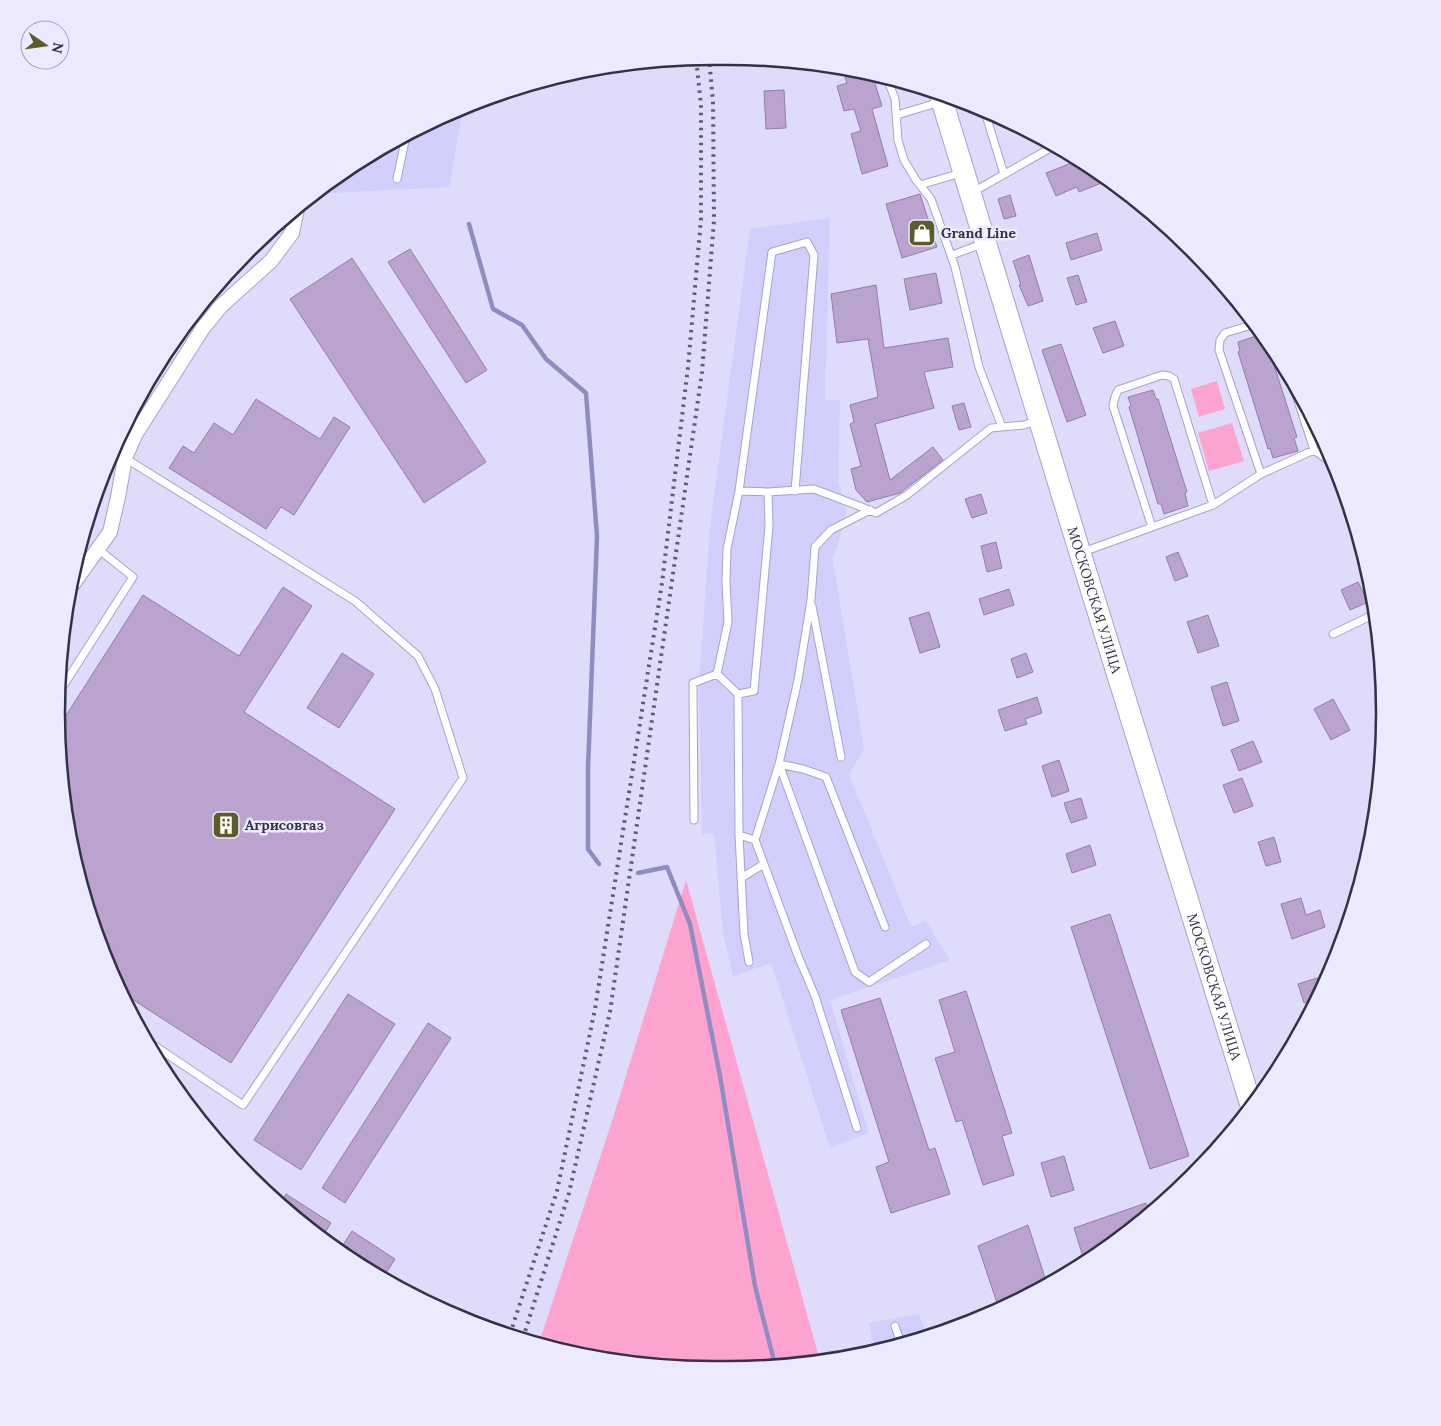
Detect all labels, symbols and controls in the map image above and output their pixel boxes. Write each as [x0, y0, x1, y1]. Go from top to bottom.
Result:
north arrow [20, 20, 70, 70]
text: N [48, 41, 68, 55]
shop icon: Grand Line [907, 218, 937, 248]
place label: Grand Line [941, 224, 1016, 242]
street label: МОСКОВСКАЯ УЛИЦА [1063, 524, 1126, 676]
building icon: Агрисовгаз [211, 810, 241, 840]
place label: Агрисовгаз [245, 816, 324, 834]
street label: МОСКОВСКАЯ УЛИЦА [1183, 911, 1246, 1063]

